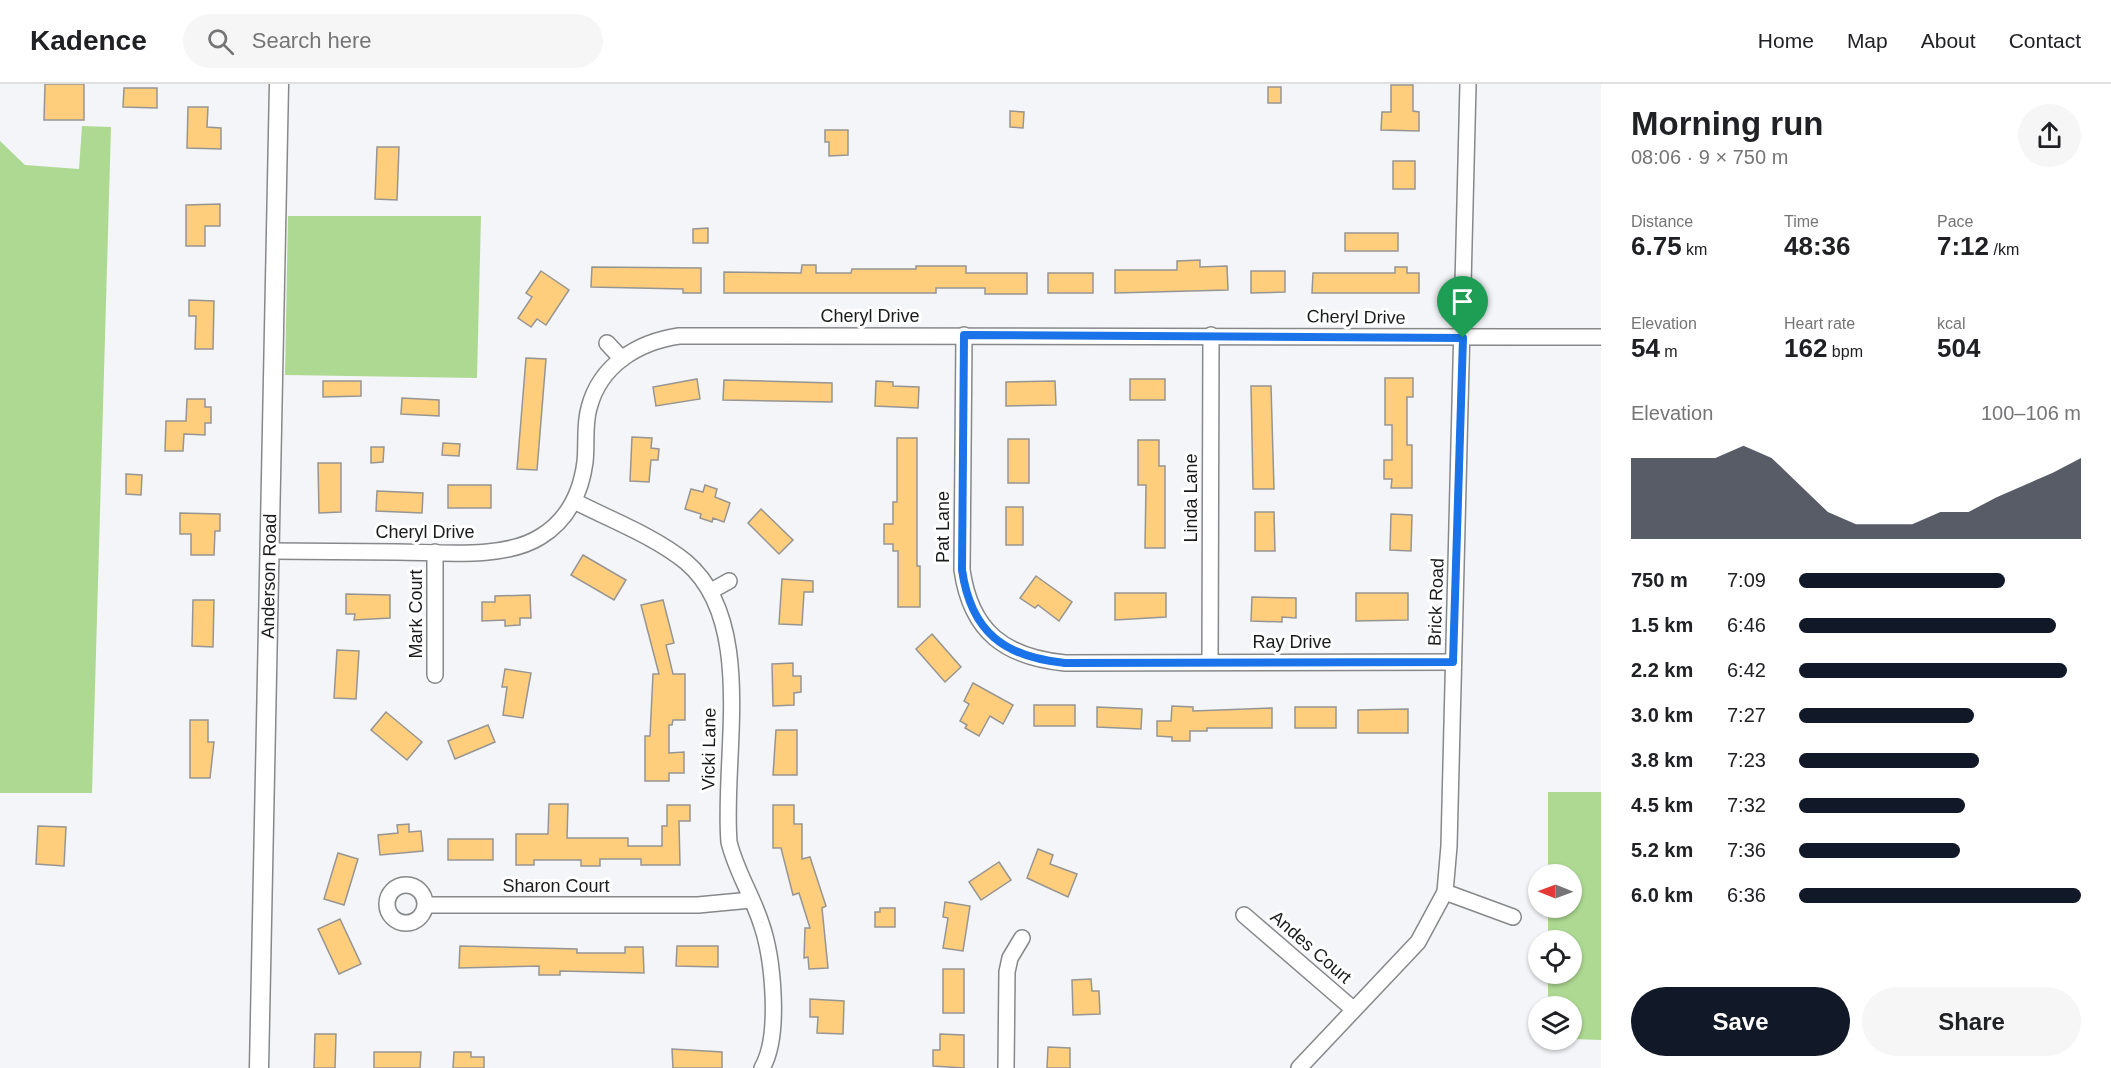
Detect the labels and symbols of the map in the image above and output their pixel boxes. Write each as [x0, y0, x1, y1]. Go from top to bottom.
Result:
pin [1437, 276, 1488, 338]
street label: Cheryl Drive [820, 306, 920, 326]
street label: Cheryl Drive [1306, 306, 1406, 328]
street label: Linda Lane [1181, 453, 1201, 543]
street label: Pat Lane [933, 491, 953, 563]
street label: Anderson Road [258, 513, 280, 639]
street label: Cheryl Drive [375, 522, 475, 542]
street label: Brick Road [1424, 558, 1448, 646]
street label: Mark Court [406, 569, 426, 659]
street label: Ray Drive [1252, 632, 1332, 652]
street label: Vicki Lane [698, 707, 720, 791]
north arrow [1528, 864, 1582, 918]
street label: Sharon Court [502, 876, 610, 896]
street label: Andes Court [1267, 907, 1355, 987]

